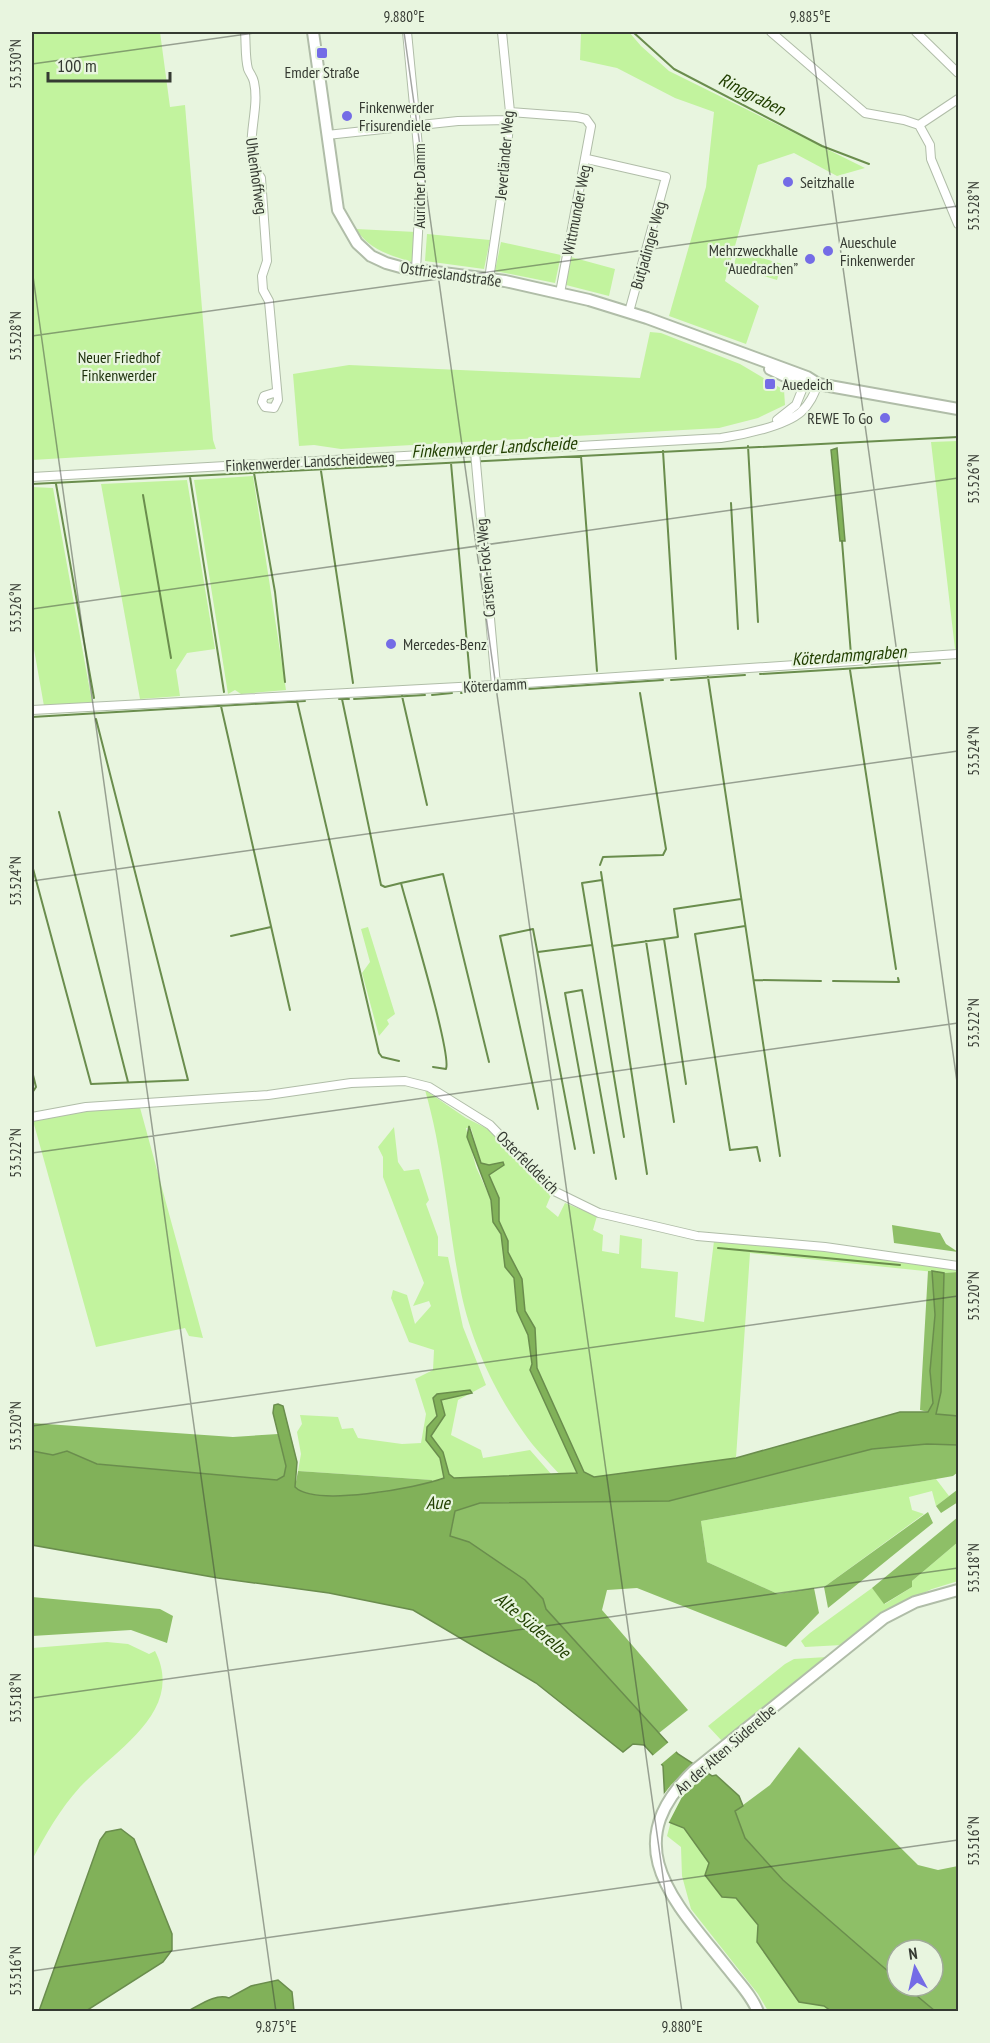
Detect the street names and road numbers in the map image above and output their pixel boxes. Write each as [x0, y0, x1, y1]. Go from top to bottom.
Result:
street label: Jeverländer Weg [490, 110, 518, 201]
street label: Uhlenhoffweg [242, 136, 272, 216]
street label: Auricher Damm [409, 143, 429, 229]
street label: Wittmunder Weg [557, 163, 595, 257]
street label: Butjadinger Weg [626, 199, 670, 291]
street label: Ostfrieslandstraße [399, 257, 503, 291]
street label: Finkenwerder Landscheideweg [225, 447, 395, 475]
street label: Carsten-Fock-Weg [471, 518, 499, 618]
street label: Köterdamm [463, 673, 527, 697]
street label: Osterfelddeich [492, 1126, 564, 1198]
street label: An der Alten Süderelbe [670, 1700, 780, 1798]

